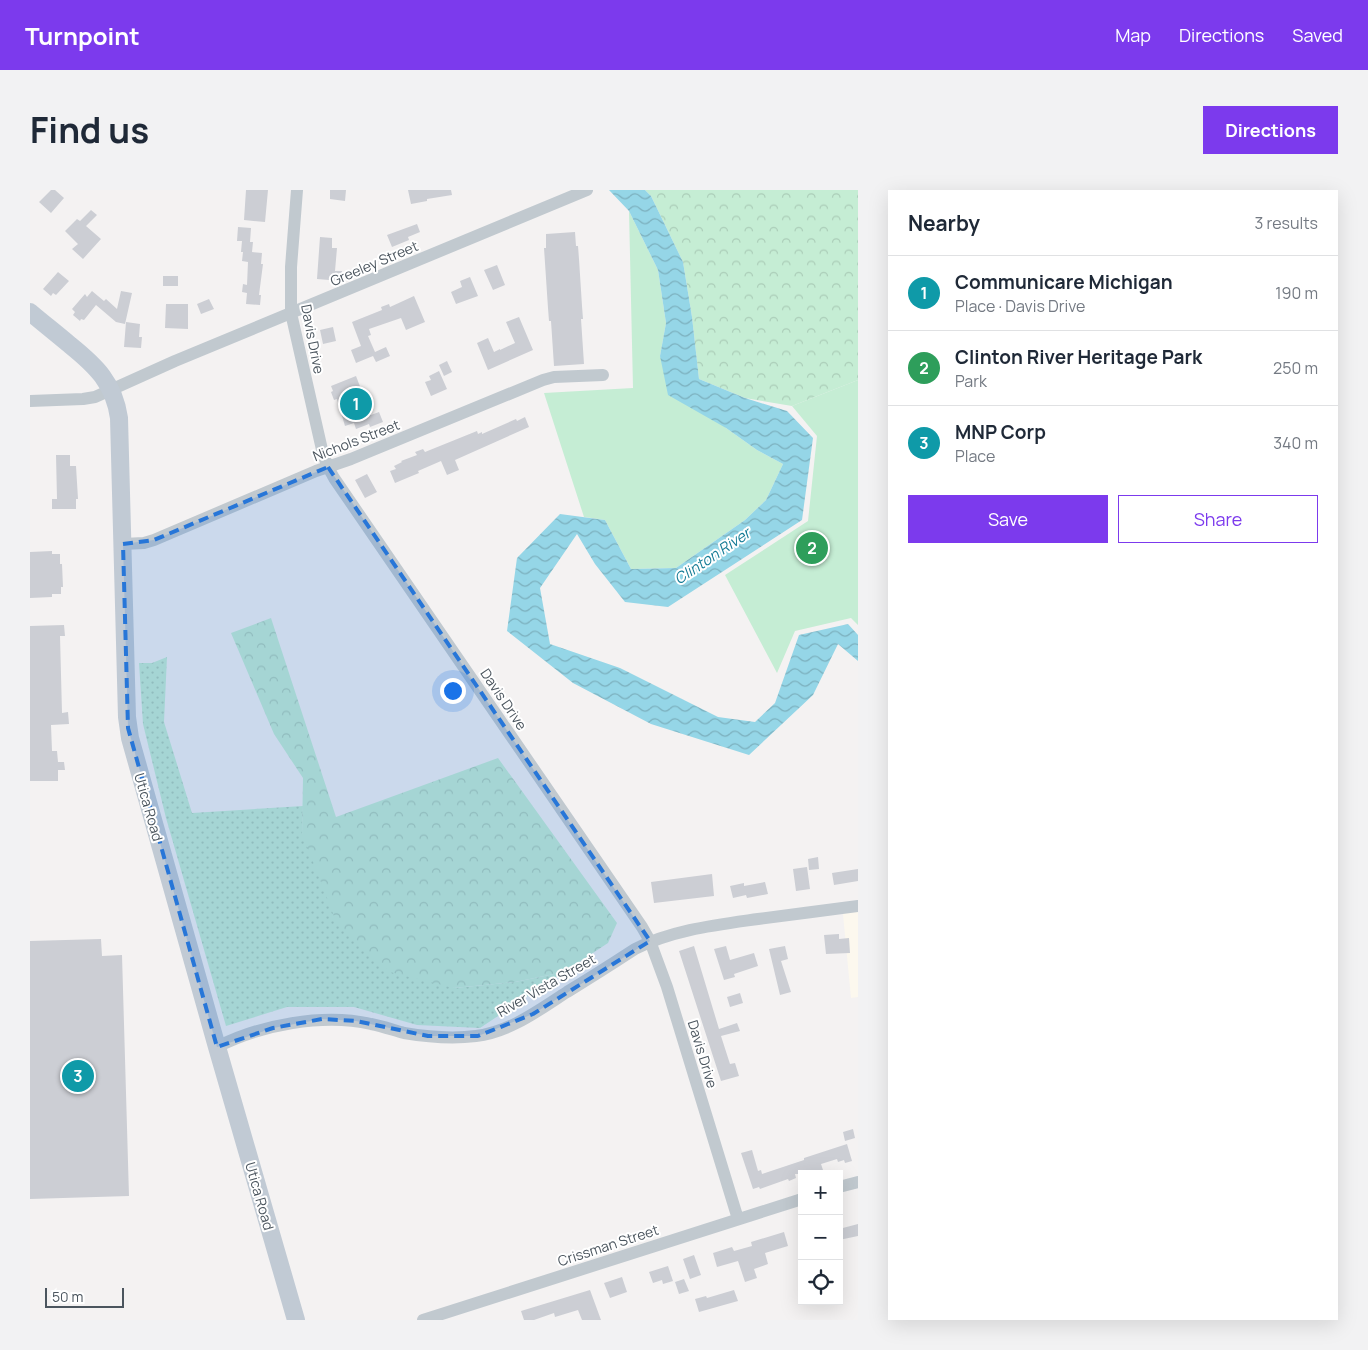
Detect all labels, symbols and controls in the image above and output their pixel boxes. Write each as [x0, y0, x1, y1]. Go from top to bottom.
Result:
text: Turnpoint [25, 19, 140, 52]
text: Map [1115, 23, 1151, 47]
text: Directions [1179, 23, 1264, 47]
text: Saved [1292, 23, 1343, 47]
text: Find us [30, 106, 149, 154]
button: Directions [1203, 106, 1338, 154]
text: Nearby [908, 209, 980, 237]
text: 3 results [1255, 212, 1318, 234]
street label: Greeley Street [327, 236, 421, 290]
text: Communicare Michigan [955, 269, 1173, 295]
text: 1 [920, 282, 928, 304]
text: 190 m [1275, 282, 1318, 304]
text: Place · Davis Drive [955, 295, 1085, 317]
street label: Davis Drive [297, 303, 329, 375]
text: Clinton River Heritage Park [955, 344, 1202, 370]
text: 2 [919, 357, 929, 379]
text: 250 m [1273, 357, 1318, 379]
text: Park [955, 370, 987, 392]
pin: 1 [340, 385, 372, 423]
street label: Nichols Street [310, 415, 403, 465]
text: MNP Corp [955, 419, 1046, 445]
text: 3 [919, 432, 929, 454]
text: 340 m [1273, 432, 1318, 454]
text: Place [955, 445, 995, 467]
button: Save [908, 495, 1108, 543]
button: Share [1118, 495, 1318, 543]
water label: Clinton River [670, 521, 756, 589]
pin: 2 [796, 529, 828, 567]
street label: Davis Drive [477, 665, 531, 733]
your location [440, 678, 466, 704]
street label: Utica Road [130, 771, 168, 843]
street label: River Vista Street [493, 949, 599, 1021]
street label: Davis Drive [684, 1018, 722, 1090]
pin: 3 [62, 1057, 94, 1095]
street label: Utica Road [241, 1160, 279, 1232]
map controls [798, 1170, 843, 1305]
button: + [798, 1170, 843, 1215]
button: − [798, 1215, 843, 1260]
street label: Crissman Street [555, 1220, 661, 1270]
button: locate [798, 1260, 843, 1305]
scale bar [45, 1285, 124, 1308]
text: 50 m [52, 1287, 83, 1306]

